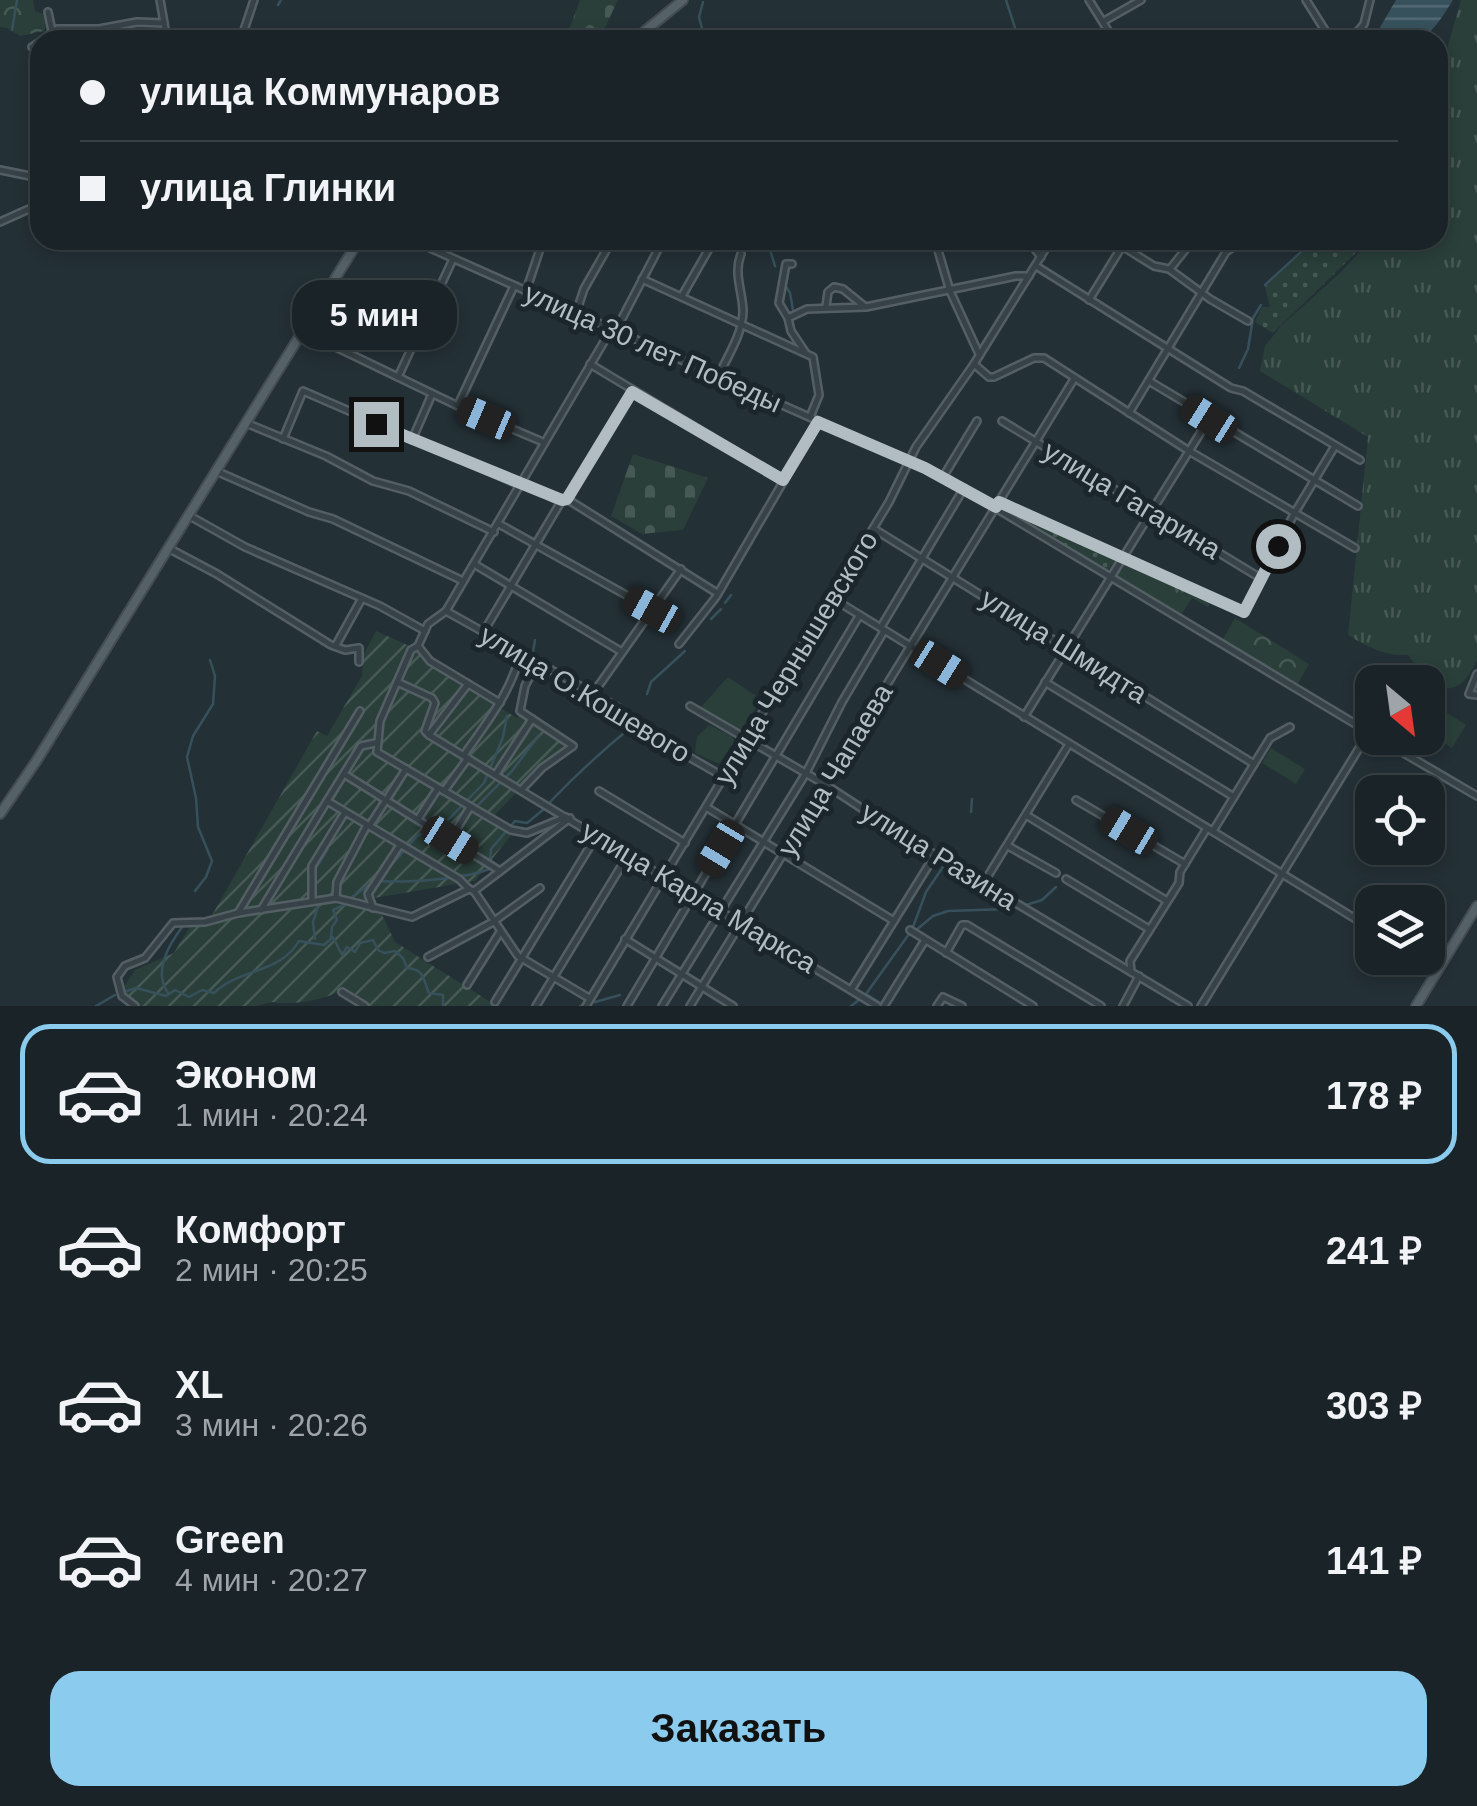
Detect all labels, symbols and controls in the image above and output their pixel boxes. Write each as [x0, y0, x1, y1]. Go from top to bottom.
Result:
text: улица Коммунаров [140, 71, 500, 113]
text: улица Глинки [140, 167, 396, 209]
street label: улица 30 лет Победы [520, 277, 786, 419]
callout: 5 мин [294, 279, 458, 349]
text: 5 мин [330, 297, 419, 333]
car [1176, 390, 1242, 448]
car [453, 392, 519, 444]
route end [354, 402, 399, 447]
street label: улица Гагарина [1038, 435, 1227, 565]
route start [1256, 524, 1301, 569]
street label: улица Чернышевского [708, 526, 884, 790]
car [618, 582, 686, 638]
street label: улица Шмидта [975, 583, 1153, 710]
street label: улица О.Кошевого [474, 619, 696, 769]
car [907, 635, 973, 693]
north arrow [1355, 665, 1445, 755]
map controls [1355, 665, 1445, 975]
street label: улица Чапаева [771, 678, 899, 862]
button: locate [1355, 775, 1445, 865]
street label: улица Разина [856, 796, 1023, 916]
car [1096, 803, 1162, 859]
car [417, 811, 483, 869]
street label: улица Карла Маркса [576, 815, 822, 979]
car [693, 815, 749, 881]
button: layers [1355, 885, 1445, 975]
icon: car [55, 1049, 145, 1139]
text: Эконом [175, 1054, 318, 1096]
text: 178 ₽ [1326, 1075, 1422, 1117]
text: 1 мин · 20:24 [175, 1097, 368, 1133]
icon: car [55, 1204, 145, 1294]
text: Комфорт [175, 1209, 346, 1251]
text: 241 ₽ [1326, 1230, 1422, 1272]
text: 2 мин · 20:25 [175, 1252, 368, 1288]
icon: car [55, 1359, 145, 1449]
text: XL [175, 1364, 224, 1406]
text: 303 ₽ [1326, 1385, 1422, 1427]
text: 3 мин · 20:26 [175, 1407, 368, 1443]
icon: car [55, 1514, 145, 1604]
text: Green [175, 1519, 285, 1561]
text: 141 ₽ [1326, 1540, 1422, 1582]
text: 4 мин · 20:27 [175, 1562, 368, 1598]
button: Заказать [50, 1671, 1427, 1786]

